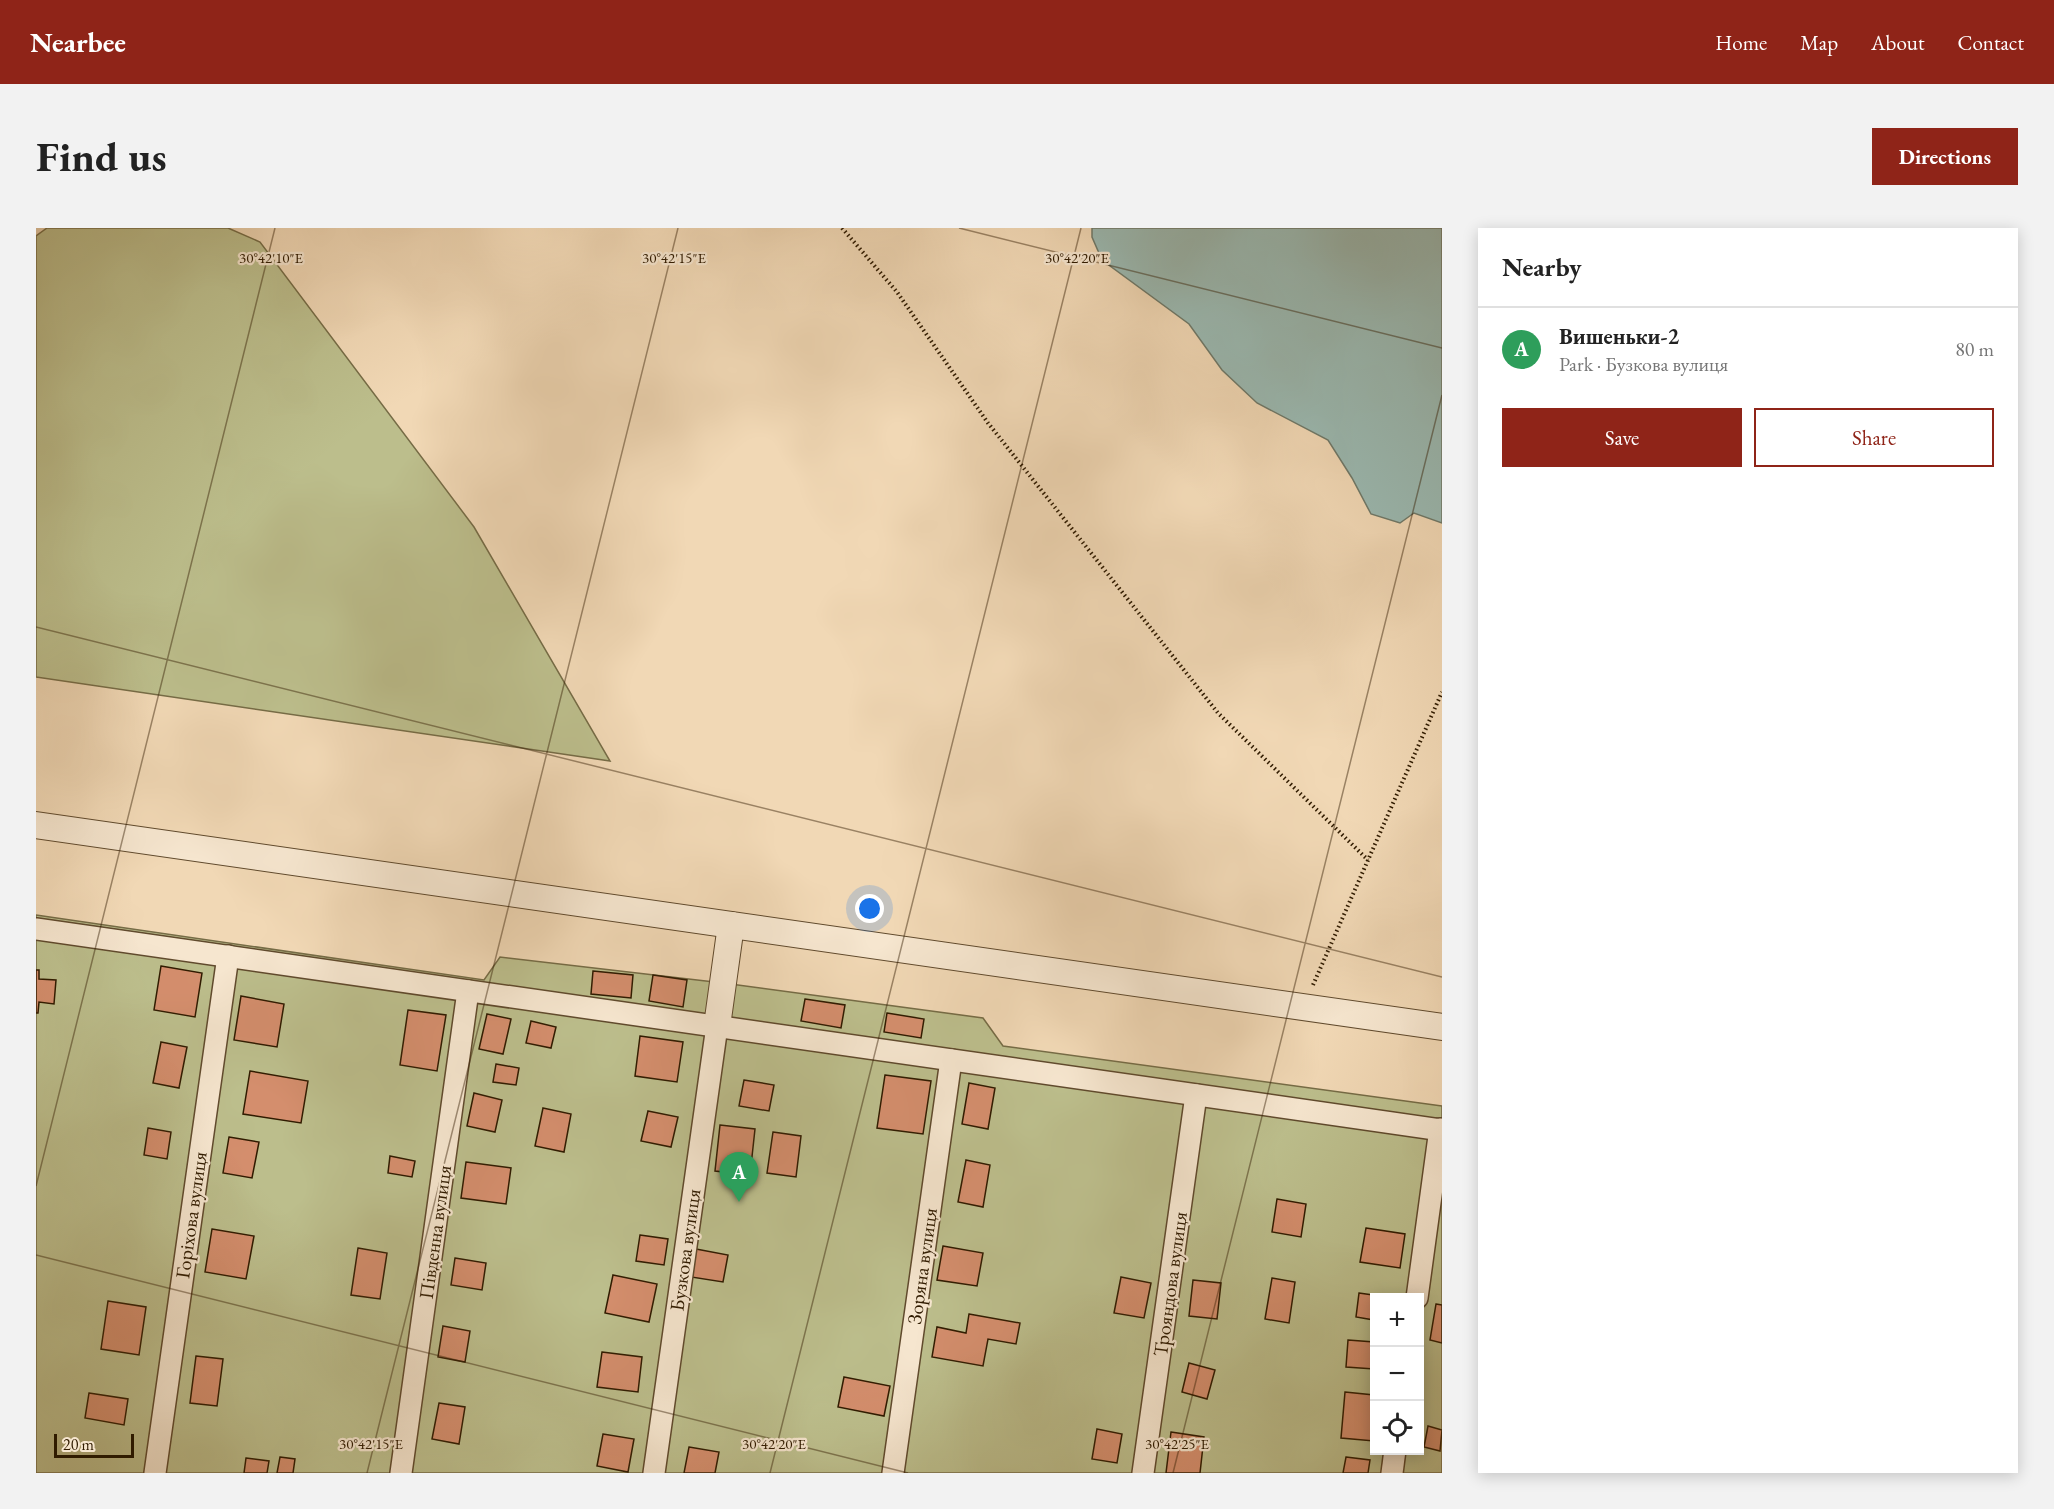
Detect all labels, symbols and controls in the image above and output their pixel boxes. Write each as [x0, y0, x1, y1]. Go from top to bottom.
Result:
text: Nearbee [30, 24, 126, 60]
text: Home [1715, 29, 1767, 56]
text: Map [1800, 29, 1838, 56]
text: About [1871, 29, 1924, 56]
text: Contact [1957, 29, 2024, 56]
button: Directions [1872, 128, 2018, 185]
text: Find us [36, 129, 167, 184]
text: 30°42'10"E [239, 248, 304, 267]
text: 30°42'15"E [642, 248, 707, 267]
text: 30°42'20"E [1045, 248, 1110, 267]
text: Nearby [1502, 250, 1582, 284]
text: Вишеньки-2 [1559, 322, 1679, 351]
text: A [1514, 336, 1529, 362]
text: 80 m [1955, 336, 1994, 362]
text: Park · Бузкова вулиця [1559, 351, 1728, 377]
button: Save [1502, 408, 1742, 467]
button: Share [1754, 408, 1994, 467]
your location [855, 894, 884, 923]
street label: Горіхова вулиця [169, 1150, 213, 1280]
pin: A [720, 1152, 758, 1202]
street label: Південна вулиця [413, 1163, 457, 1301]
street label: Бузкова вулиця [664, 1187, 706, 1313]
street label: Зоряна вулиця [901, 1206, 943, 1326]
street label: Трояндова вулиця [1147, 1210, 1193, 1358]
map controls [1370, 1293, 1424, 1455]
button: + [1370, 1293, 1424, 1347]
button: − [1370, 1347, 1424, 1401]
button: locate [1370, 1401, 1424, 1455]
scale bar [54, 1431, 134, 1458]
text: 20 m [63, 1434, 94, 1455]
text: 30°42'15"E [339, 1434, 404, 1453]
text: 30°42'20"E [742, 1434, 807, 1453]
text: 30°42'25"E [1145, 1434, 1210, 1453]

